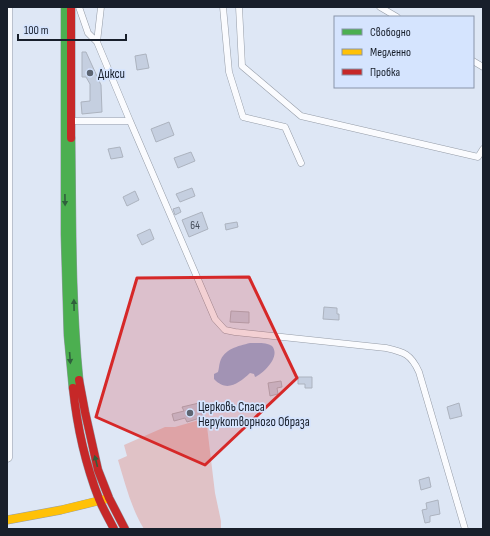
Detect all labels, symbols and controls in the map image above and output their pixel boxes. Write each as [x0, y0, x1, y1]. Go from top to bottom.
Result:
scale bar [18, 16, 126, 42]
legend [334, 16, 474, 88]
text: 100 m [24, 23, 49, 38]
text: Свободно [370, 25, 411, 40]
text: Медленно [370, 45, 411, 60]
text: Пробка [370, 65, 401, 80]
place label: Дикси [98, 66, 125, 82]
marker: Дикси [85, 68, 95, 78]
one-way arrow [62, 194, 68, 207]
house number: 64 [190, 219, 200, 232]
one-way arrow [71, 298, 77, 311]
one-way arrow [66, 352, 73, 364]
place label: Церковь Спаса Нерукотворного Образа [198, 399, 310, 430]
marker: Церковь Спаса Нерукотворного Образа [185, 408, 195, 418]
one-way arrow [92, 455, 98, 467]

